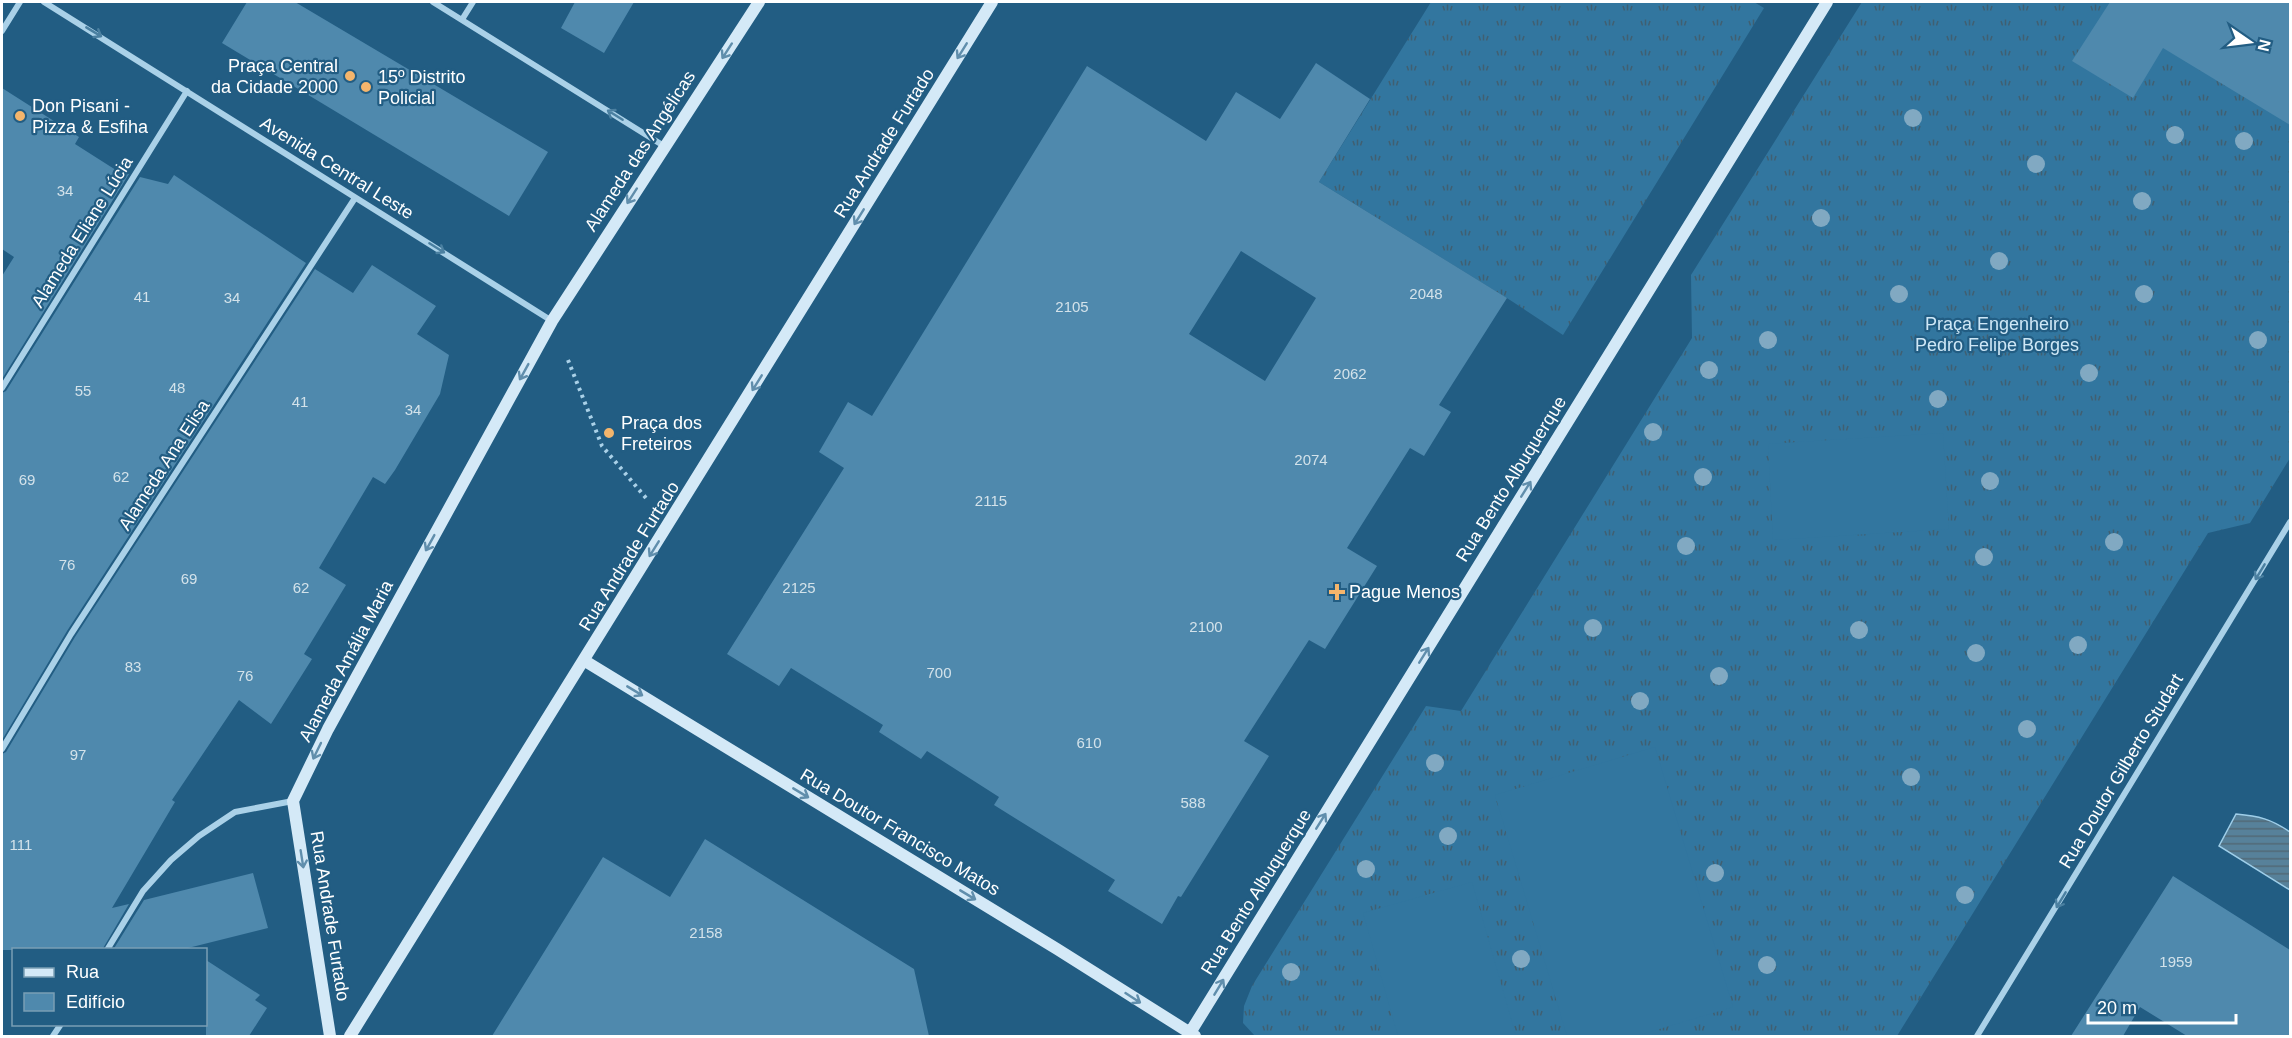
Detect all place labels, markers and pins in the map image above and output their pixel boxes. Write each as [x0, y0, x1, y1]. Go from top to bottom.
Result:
place label: Praça Central da Cidade 2000 [211, 56, 338, 97]
place label: 15º Distrito Policial [378, 67, 466, 108]
marker: Praça Central da Cidade 2000 [343, 69, 357, 83]
marker: 15º Distrito Policial [359, 80, 373, 94]
place label: Don Pisani - Pizza & Esfiha [32, 96, 149, 137]
marker: Don Pisani - Pizza & Esfiha [13, 109, 27, 123]
place label: Praça dos Freteiros [621, 413, 702, 454]
marker: Praça dos Freteiros [602, 426, 616, 440]
place label: Pague Menos [1349, 582, 1460, 602]
marker: Pague Menos [1330, 585, 1344, 599]

